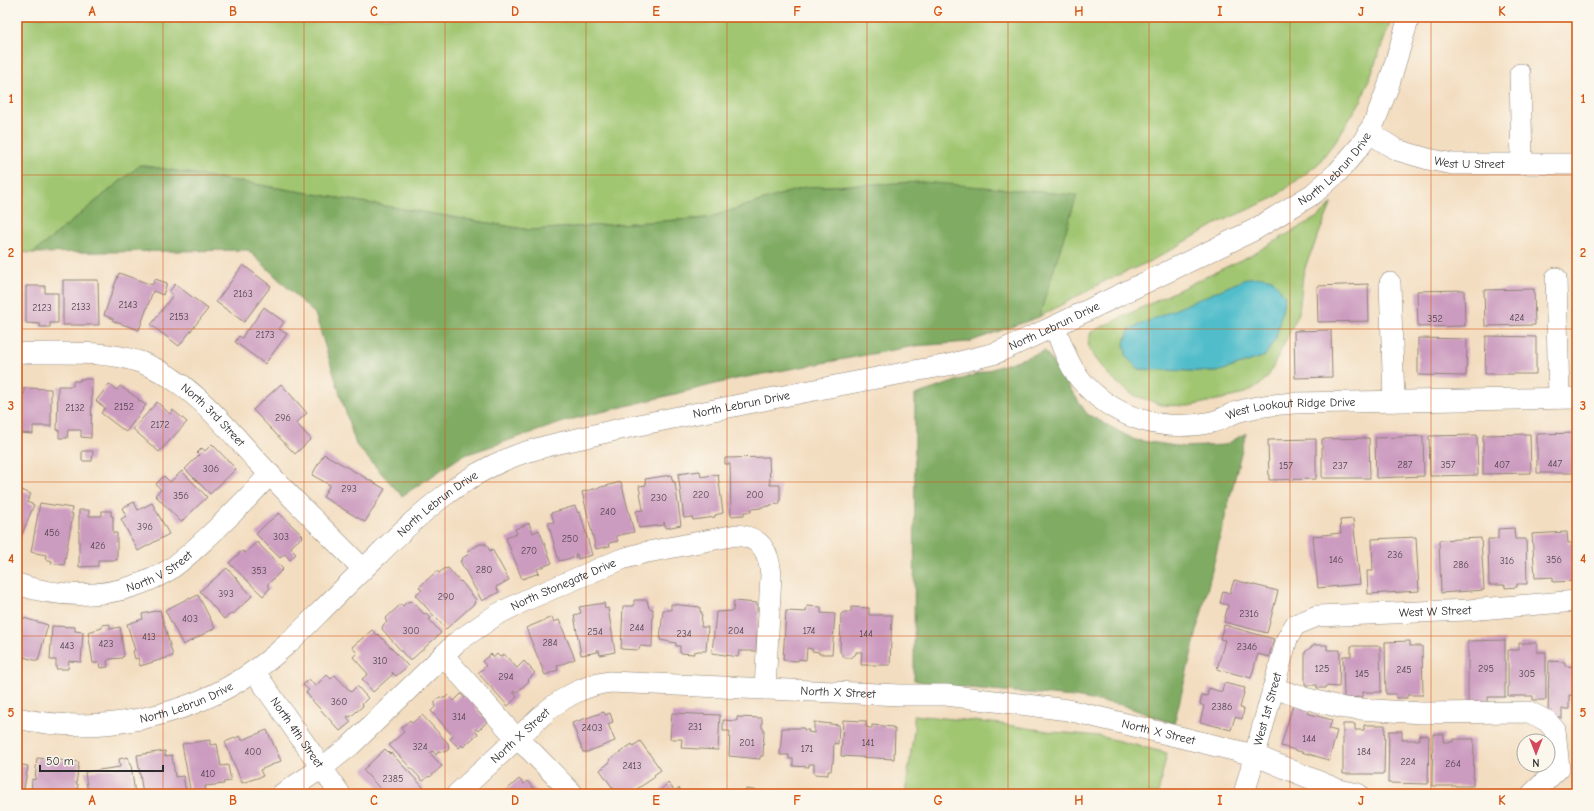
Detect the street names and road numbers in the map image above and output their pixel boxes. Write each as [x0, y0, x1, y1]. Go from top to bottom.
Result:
street label: North Lebrun Drive [1296, 130, 1374, 208]
street label: West U Street [1433, 153, 1505, 171]
street label: North Lebrun Drive [1007, 299, 1102, 353]
street label: North 3rd Street [178, 380, 248, 450]
street label: North Lebrun Drive [692, 388, 791, 421]
street label: West Lookout Ridge Drive [1224, 395, 1356, 423]
street label: North Lebrun Drive [394, 468, 480, 540]
street label: North V Street [125, 548, 195, 595]
street label: North Stonegate Drive [508, 555, 618, 613]
street label: West W Street [1399, 603, 1473, 620]
street label: West 1st Street [1251, 670, 1284, 747]
street label: North Lebrun Drive [138, 679, 235, 726]
street label: North X Street [800, 684, 877, 701]
street label: North 4th Street [268, 695, 327, 771]
street label: North X Street [488, 705, 553, 766]
street label: North X Street [1120, 716, 1197, 748]

